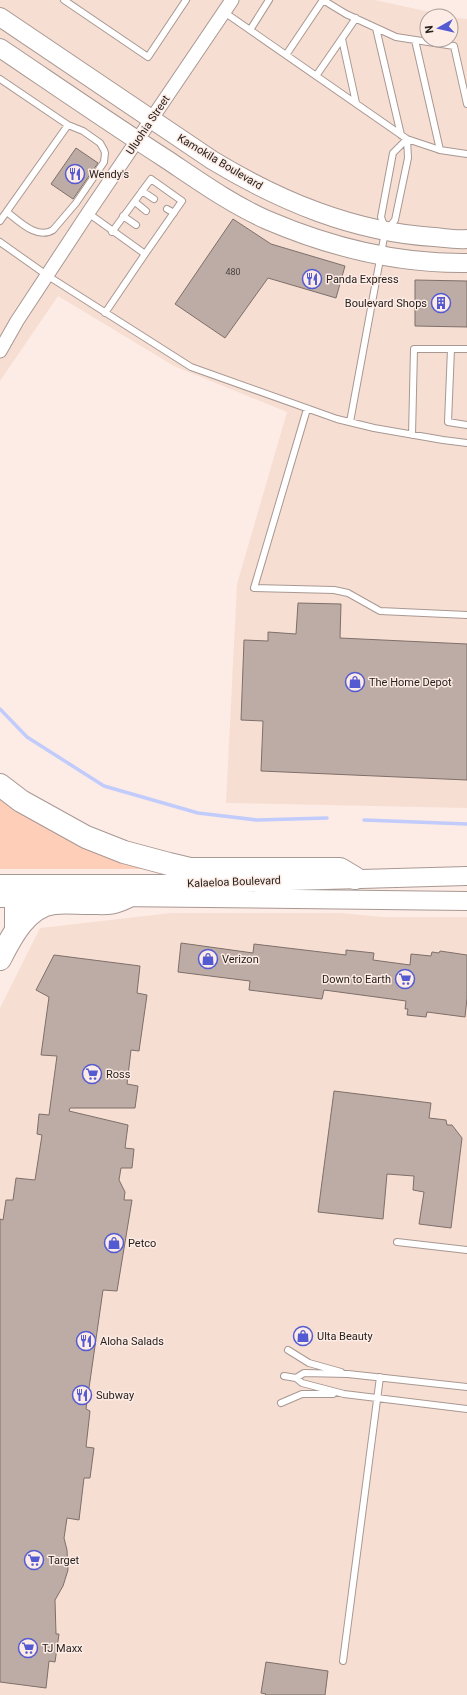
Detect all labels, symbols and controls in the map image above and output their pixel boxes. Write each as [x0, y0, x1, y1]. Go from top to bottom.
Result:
north arrow [419, 8, 459, 48]
text: N [423, 24, 437, 34]
street label: Uluohia Street [123, 93, 173, 157]
street label: Kamokila Boulevard [175, 131, 265, 193]
restaurant icon: Wendy's [64, 163, 86, 185]
place label: Wendy's [89, 168, 129, 181]
house number: 480 [225, 267, 241, 277]
restaurant icon: Panda Express [301, 268, 323, 290]
place label: Panda Express [326, 273, 399, 286]
building icon: Boulevard Shops [430, 292, 452, 314]
place label: Boulevard Shops [345, 297, 427, 310]
shop icon: The Home Depot [344, 671, 366, 693]
place label: The Home Depot [369, 676, 452, 689]
street label: Kalaeloa Boulevard [187, 874, 281, 890]
shop icon: Verizon [197, 948, 219, 970]
place label: Verizon [222, 953, 259, 966]
supermarket icon: Down to Earth [394, 968, 416, 990]
place label: Down to Earth [322, 973, 391, 986]
supermarket icon: Ross [81, 1063, 103, 1085]
place label: Ross [106, 1068, 131, 1081]
shop icon: Petco [103, 1232, 125, 1254]
place label: Petco [128, 1237, 156, 1250]
shop icon: Ulta Beauty [292, 1325, 314, 1347]
restaurant icon: Aloha Salads [75, 1330, 97, 1352]
place label: Ulta Beauty [317, 1330, 373, 1343]
place label: Aloha Salads [100, 1335, 164, 1348]
restaurant icon: Subway [71, 1384, 93, 1406]
place label: Subway [96, 1389, 135, 1402]
supermarket icon: Target [23, 1549, 45, 1571]
place label: Target [48, 1554, 80, 1567]
supermarket icon: TJ Maxx [17, 1637, 39, 1659]
place label: TJ Maxx [42, 1642, 83, 1655]

